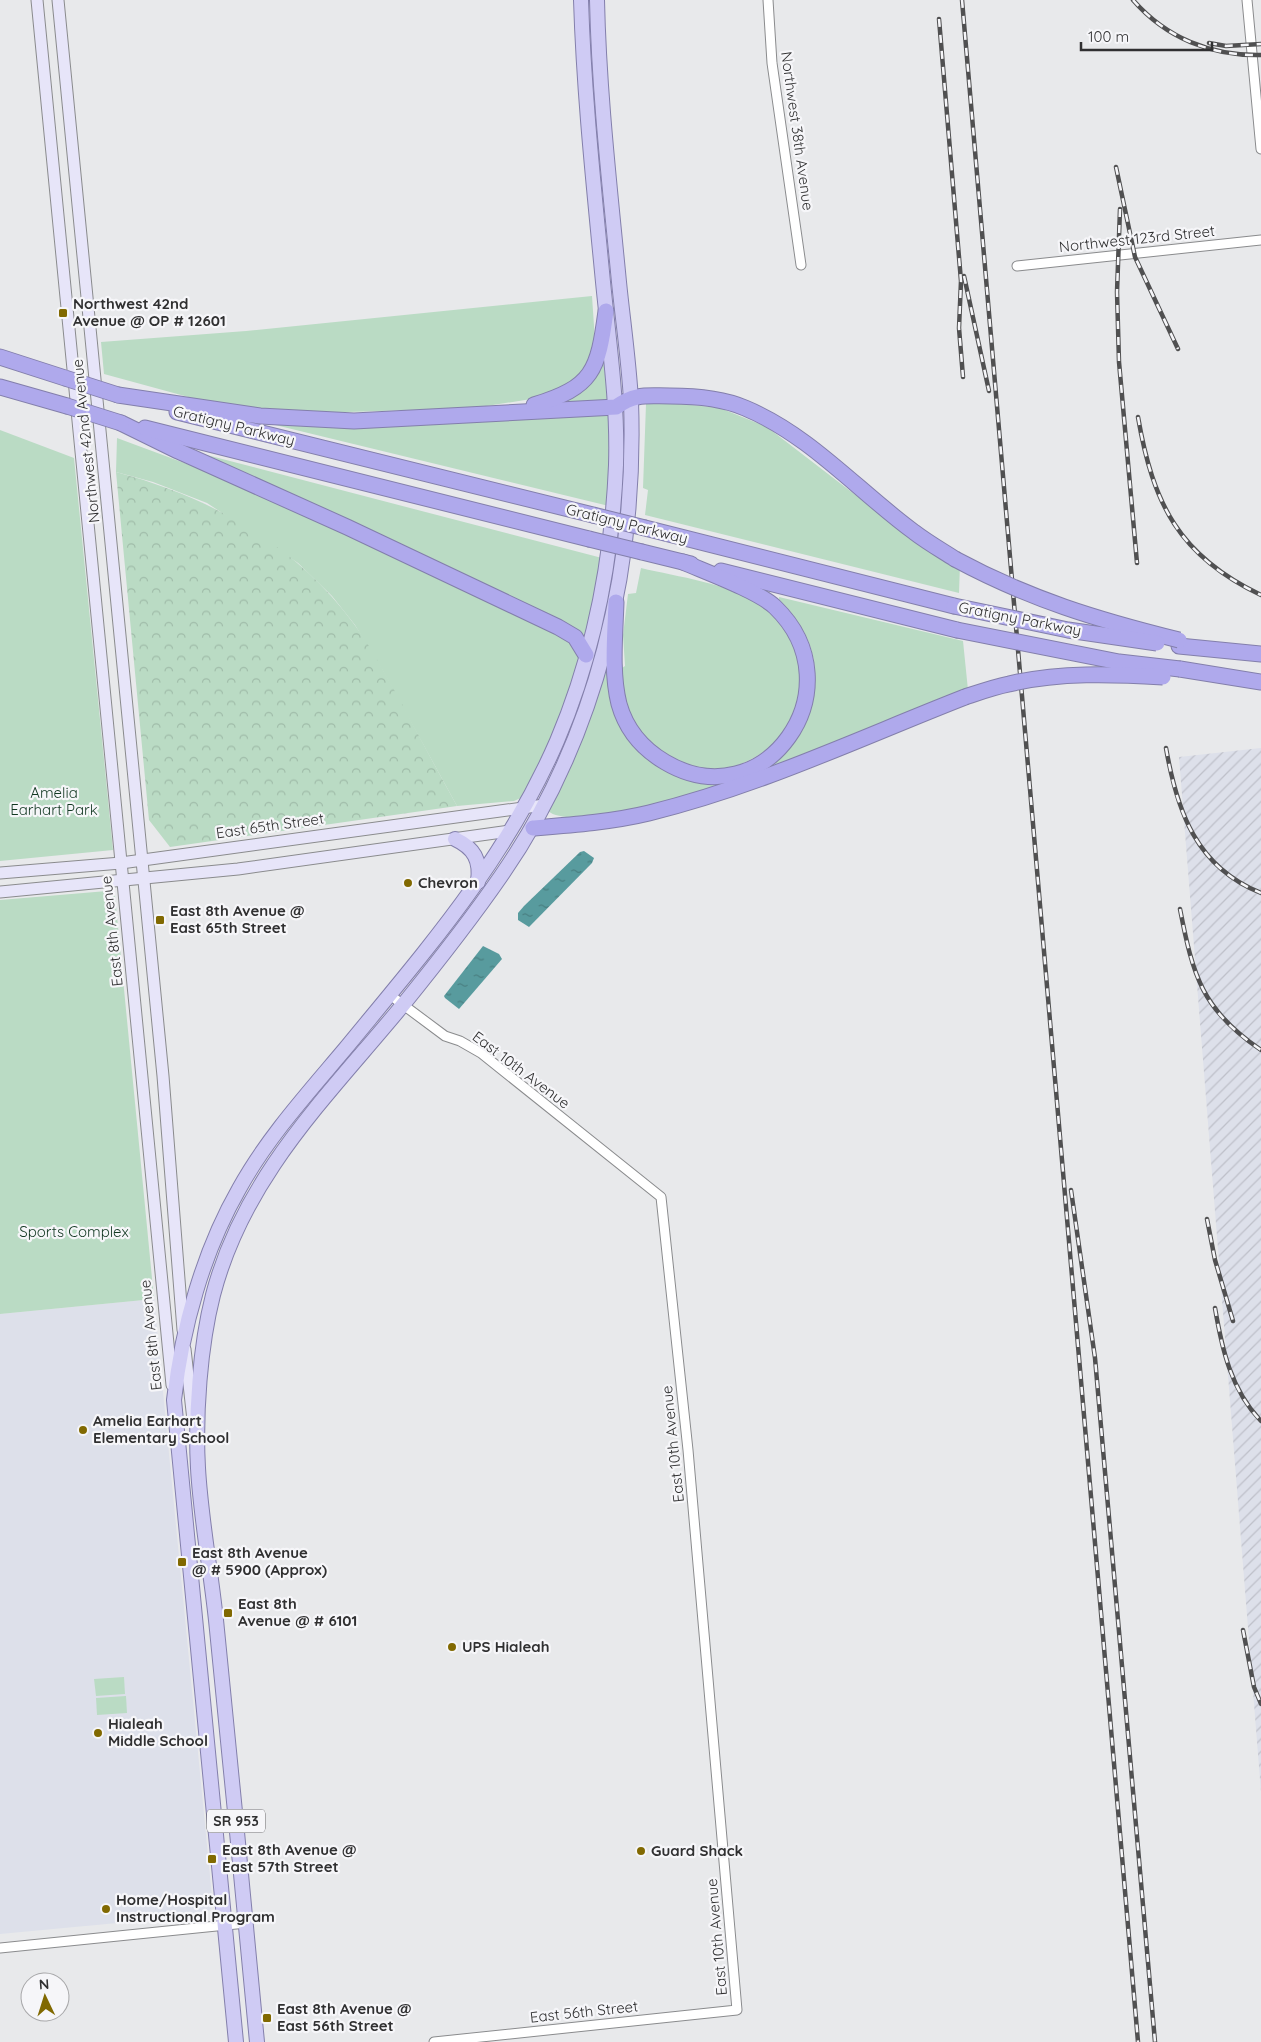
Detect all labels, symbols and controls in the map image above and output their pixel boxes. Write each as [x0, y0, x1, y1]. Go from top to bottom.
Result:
scale bar [1081, 20, 1212, 52]
text: 100 m [1088, 27, 1129, 46]
street label: Northwest 38th Avenue [777, 50, 818, 212]
street label: Northwest 123rd Street [1058, 221, 1216, 256]
place label: Northwest 42nd Avenue @ OP # 12601 [73, 294, 226, 330]
marker: Northwest 42nd Avenue @ OP # 12601 [57, 307, 69, 319]
street label: Northwest 42nd Avenue [67, 358, 104, 524]
street label: Gratigny Parkway [171, 401, 297, 450]
street label: Gratigny Parkway [564, 499, 690, 548]
street label: Gratigny Parkway [957, 597, 1083, 640]
park label: Amelia Earhart Park [10, 783, 98, 819]
street label: East 65th Street [215, 809, 325, 842]
place label: Chevron [418, 873, 478, 892]
street label: East 8th Avenue [96, 875, 127, 987]
marker: Chevron [402, 877, 414, 889]
place label: East 8th Avenue @ East 65th Street [170, 901, 305, 937]
marker: East 8th Avenue @ East 65th Street [154, 914, 166, 926]
street label: East 10th Avenue [469, 1027, 574, 1112]
park label: Sports Complex [19, 1222, 129, 1241]
street label: East 8th Avenue [135, 1279, 166, 1391]
street label: East 10th Avenue [657, 1385, 688, 1503]
place label: Amelia Earhart Elementary School [93, 1411, 229, 1447]
marker: Amelia Earhart Elementary School [77, 1424, 89, 1436]
place label: East 8th Avenue @ # 5900 (Approx) [192, 1543, 327, 1579]
marker: East 8th Avenue @ # 5900 (Approx) [176, 1556, 188, 1568]
place label: East 8th Avenue @ # 6101 [238, 1594, 357, 1630]
marker: East 8th Avenue @ # 6101 [222, 1607, 234, 1619]
place label: UPS Hialeah [462, 1637, 550, 1656]
marker: UPS Hialeah [446, 1641, 458, 1653]
place label: Hialeah Middle School [108, 1714, 208, 1750]
marker: Hialeah Middle School [92, 1727, 104, 1739]
road number: SR 953 [207, 1810, 265, 1832]
place label: East 8th Avenue @ East 57th Street [222, 1840, 357, 1876]
place label: Guard Shack [651, 1841, 743, 1860]
marker: Guard Shack [635, 1845, 647, 1857]
marker: East 8th Avenue @ East 57th Street [206, 1853, 218, 1865]
street label: East 10th Avenue [702, 1878, 731, 1996]
place label: Home/Hospital Instructional Program [116, 1890, 275, 1926]
marker: Home/Hospital Instructional Program [100, 1903, 112, 1915]
north arrow [20, 1972, 70, 2022]
text: N [38, 1975, 50, 1993]
street label: East 56th Street [529, 1996, 639, 2027]
place label: East 8th Avenue @ East 56th Street [277, 1999, 412, 2035]
marker: East 8th Avenue @ East 56th Street [261, 2012, 273, 2024]

